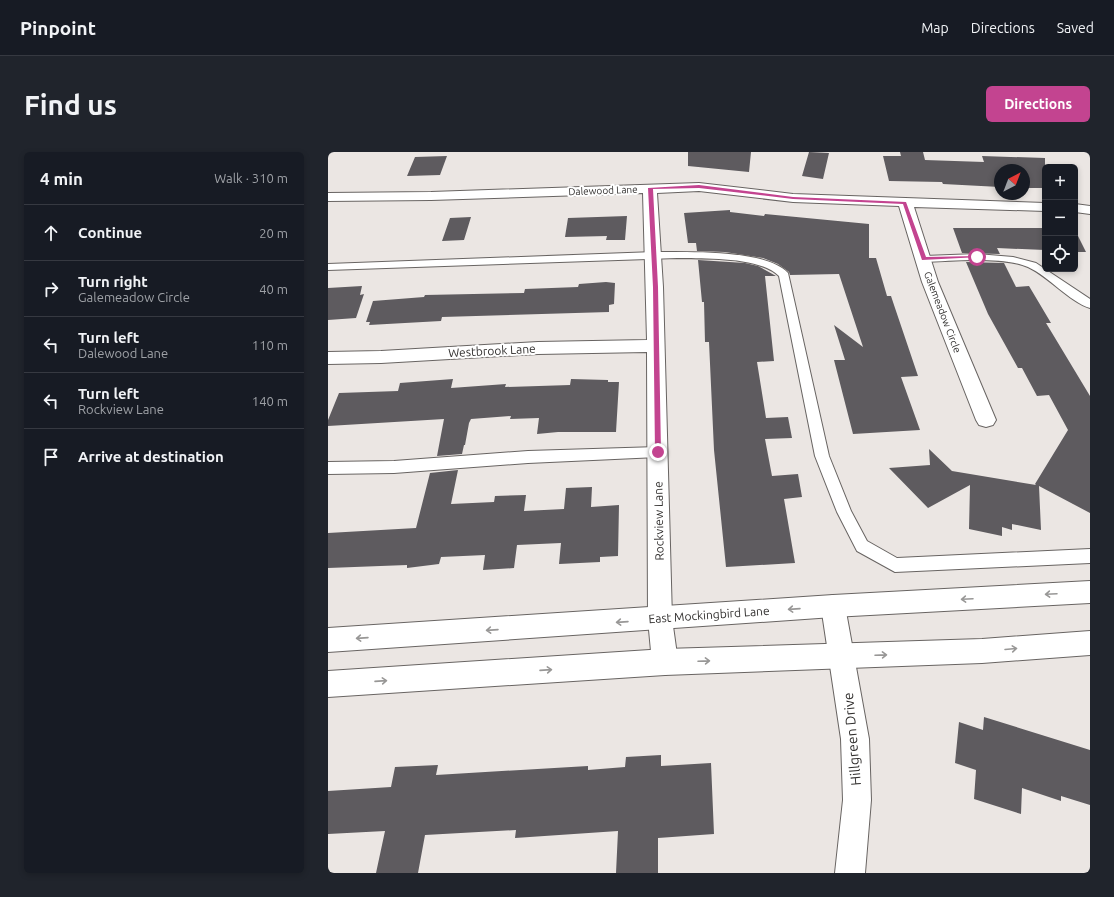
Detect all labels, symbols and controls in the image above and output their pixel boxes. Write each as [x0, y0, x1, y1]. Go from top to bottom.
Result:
text: Pinpoint [20, 17, 96, 39]
text: Map [921, 20, 949, 36]
text: Directions [971, 20, 1035, 36]
text: Saved [1057, 20, 1094, 36]
button: Directions [986, 86, 1090, 122]
text: Find us [24, 89, 117, 120]
north arrow [994, 164, 1030, 200]
map controls [1042, 164, 1078, 272]
button: + [1042, 164, 1078, 200]
text: 4 min [40, 169, 83, 188]
text: Walk · 310 m [214, 171, 288, 185]
street label: Dalewood Lane [568, 184, 638, 197]
button: − [1042, 200, 1078, 236]
icon: ahead [40, 222, 62, 244]
text: Continue [78, 224, 142, 241]
text: 20 m [259, 226, 288, 240]
button: locate [1042, 236, 1078, 272]
route start [968, 248, 986, 266]
street label: Galemeadow Circle [922, 270, 963, 354]
text: Turn right [78, 273, 148, 290]
icon: right [40, 278, 62, 300]
text: 40 m [259, 282, 288, 296]
text: Galemeadow Circle [78, 290, 190, 304]
text: Turn left [78, 329, 139, 346]
icon: left [40, 334, 62, 356]
text: 110 m [252, 338, 288, 352]
street label: Westbrook Lane [448, 342, 536, 359]
text: Dalewood Lane [78, 346, 168, 360]
text: Turn left [78, 385, 139, 402]
icon: left [40, 390, 62, 412]
text: 140 m [252, 394, 288, 408]
text: Rockview Lane [78, 402, 164, 416]
route end [649, 443, 667, 461]
icon: arrive [40, 446, 62, 468]
text: Arrive at destination [78, 448, 224, 465]
street label: Rockview Lane [651, 481, 666, 561]
one-way arrow [1045, 591, 1058, 598]
one-way arrow [961, 595, 974, 602]
street label: East Mockingbird Lane [648, 604, 770, 625]
one-way arrow [788, 605, 801, 612]
one-way arrow [615, 618, 628, 625]
one-way arrow [486, 626, 499, 633]
one-way arrow [356, 634, 369, 642]
one-way arrow [1004, 645, 1017, 652]
one-way arrow [874, 651, 887, 659]
one-way arrow [697, 657, 710, 665]
one-way arrow [539, 666, 552, 674]
one-way arrow [374, 677, 387, 684]
street label: Hillgreen Drive [840, 692, 864, 786]

